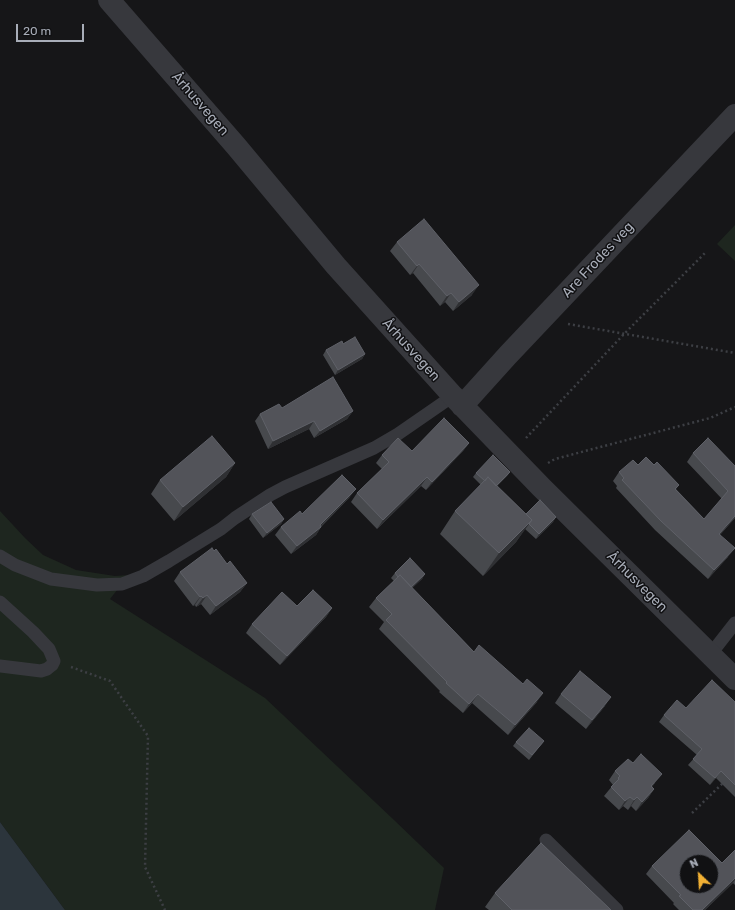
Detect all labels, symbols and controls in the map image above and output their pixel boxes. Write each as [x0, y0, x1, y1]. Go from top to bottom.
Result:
scale bar [18, 16, 86, 42]
text: 20 m [23, 24, 51, 38]
street label: Århusvegen [168, 69, 232, 139]
street label: Are Frodes veg [559, 219, 637, 301]
street label: Århusvegen [378, 315, 444, 385]
street label: Århusvegen [603, 548, 671, 616]
north arrow [679, 854, 719, 894]
text: N [688, 856, 700, 871]

